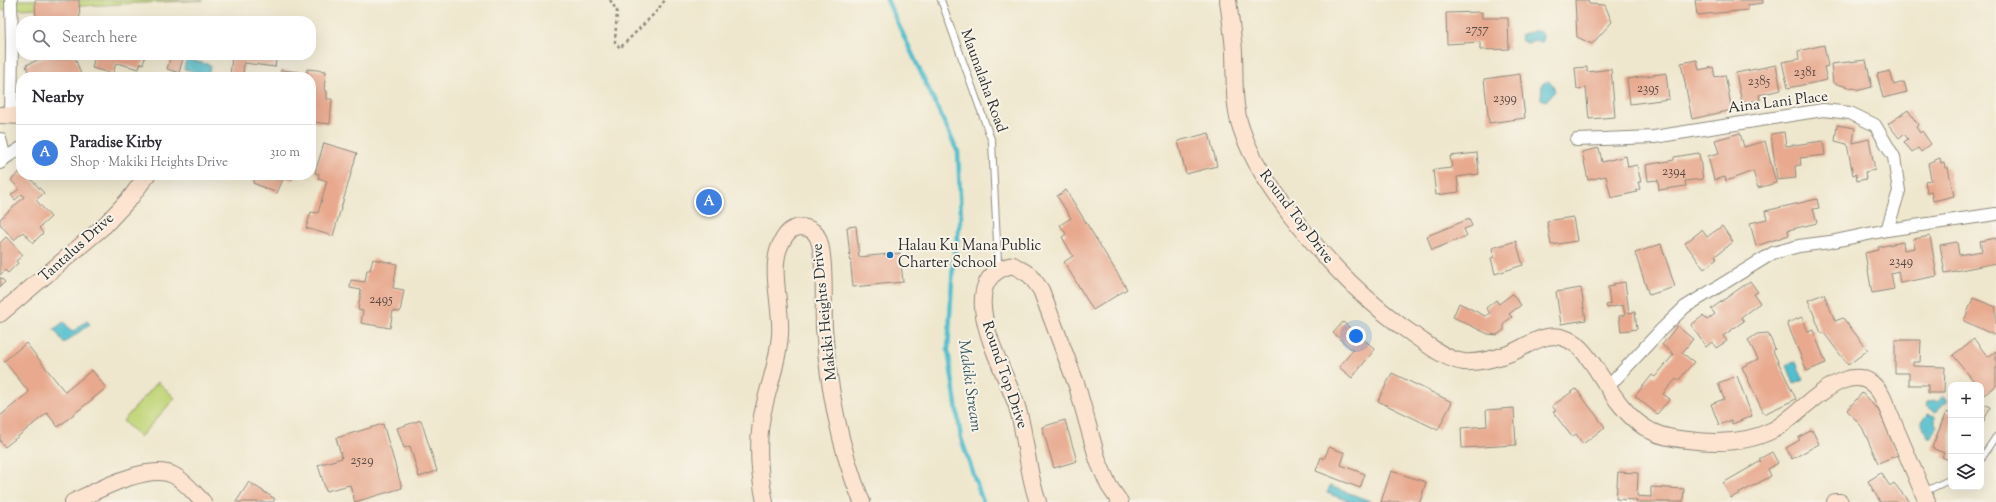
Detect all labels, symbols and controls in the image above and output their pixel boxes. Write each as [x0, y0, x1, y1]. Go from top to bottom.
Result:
search box [16, 16, 316, 60]
house number: 2757 [1465, 21, 1489, 39]
street label: Maunalaha Road [955, 26, 1012, 136]
icon: search [30, 27, 52, 49]
text: Search here [62, 28, 137, 49]
house number: 2381 [1794, 64, 1817, 82]
house number: 2385 [1748, 73, 1771, 91]
house number: 2395 [1637, 80, 1660, 98]
text: Nearby [32, 86, 84, 110]
street label: Aina Lani Place [1727, 86, 1829, 120]
house number: 2399 [1493, 90, 1517, 108]
text: Paradise Kirby [70, 133, 162, 154]
text: A [40, 144, 50, 162]
text: 310 m [270, 144, 300, 162]
text: Shop · Makiki Heights Drive [70, 154, 228, 172]
house number: 2394 [1662, 163, 1686, 181]
street label: Round Top Drive [1254, 166, 1338, 268]
pin: A [696, 187, 722, 217]
street label: Tantalus Drive [35, 208, 119, 288]
place label: Halau Ku Mana Public Charter School [898, 236, 1042, 274]
street label: Makiki Heights Drive [807, 242, 843, 382]
marker: Halau Ku Mana Public Charter School [885, 250, 895, 260]
house number: 2349 [1889, 253, 1913, 271]
house number: 2495 [369, 291, 393, 309]
street label: Round Top Drive [976, 318, 1032, 432]
your location [1346, 326, 1366, 346]
water label: Makiki Stream [951, 338, 987, 434]
map controls [1948, 382, 1984, 490]
button: + [1948, 382, 1984, 418]
button: − [1948, 418, 1984, 454]
house number: 2529 [351, 452, 373, 470]
button: layers [1948, 454, 1984, 490]

